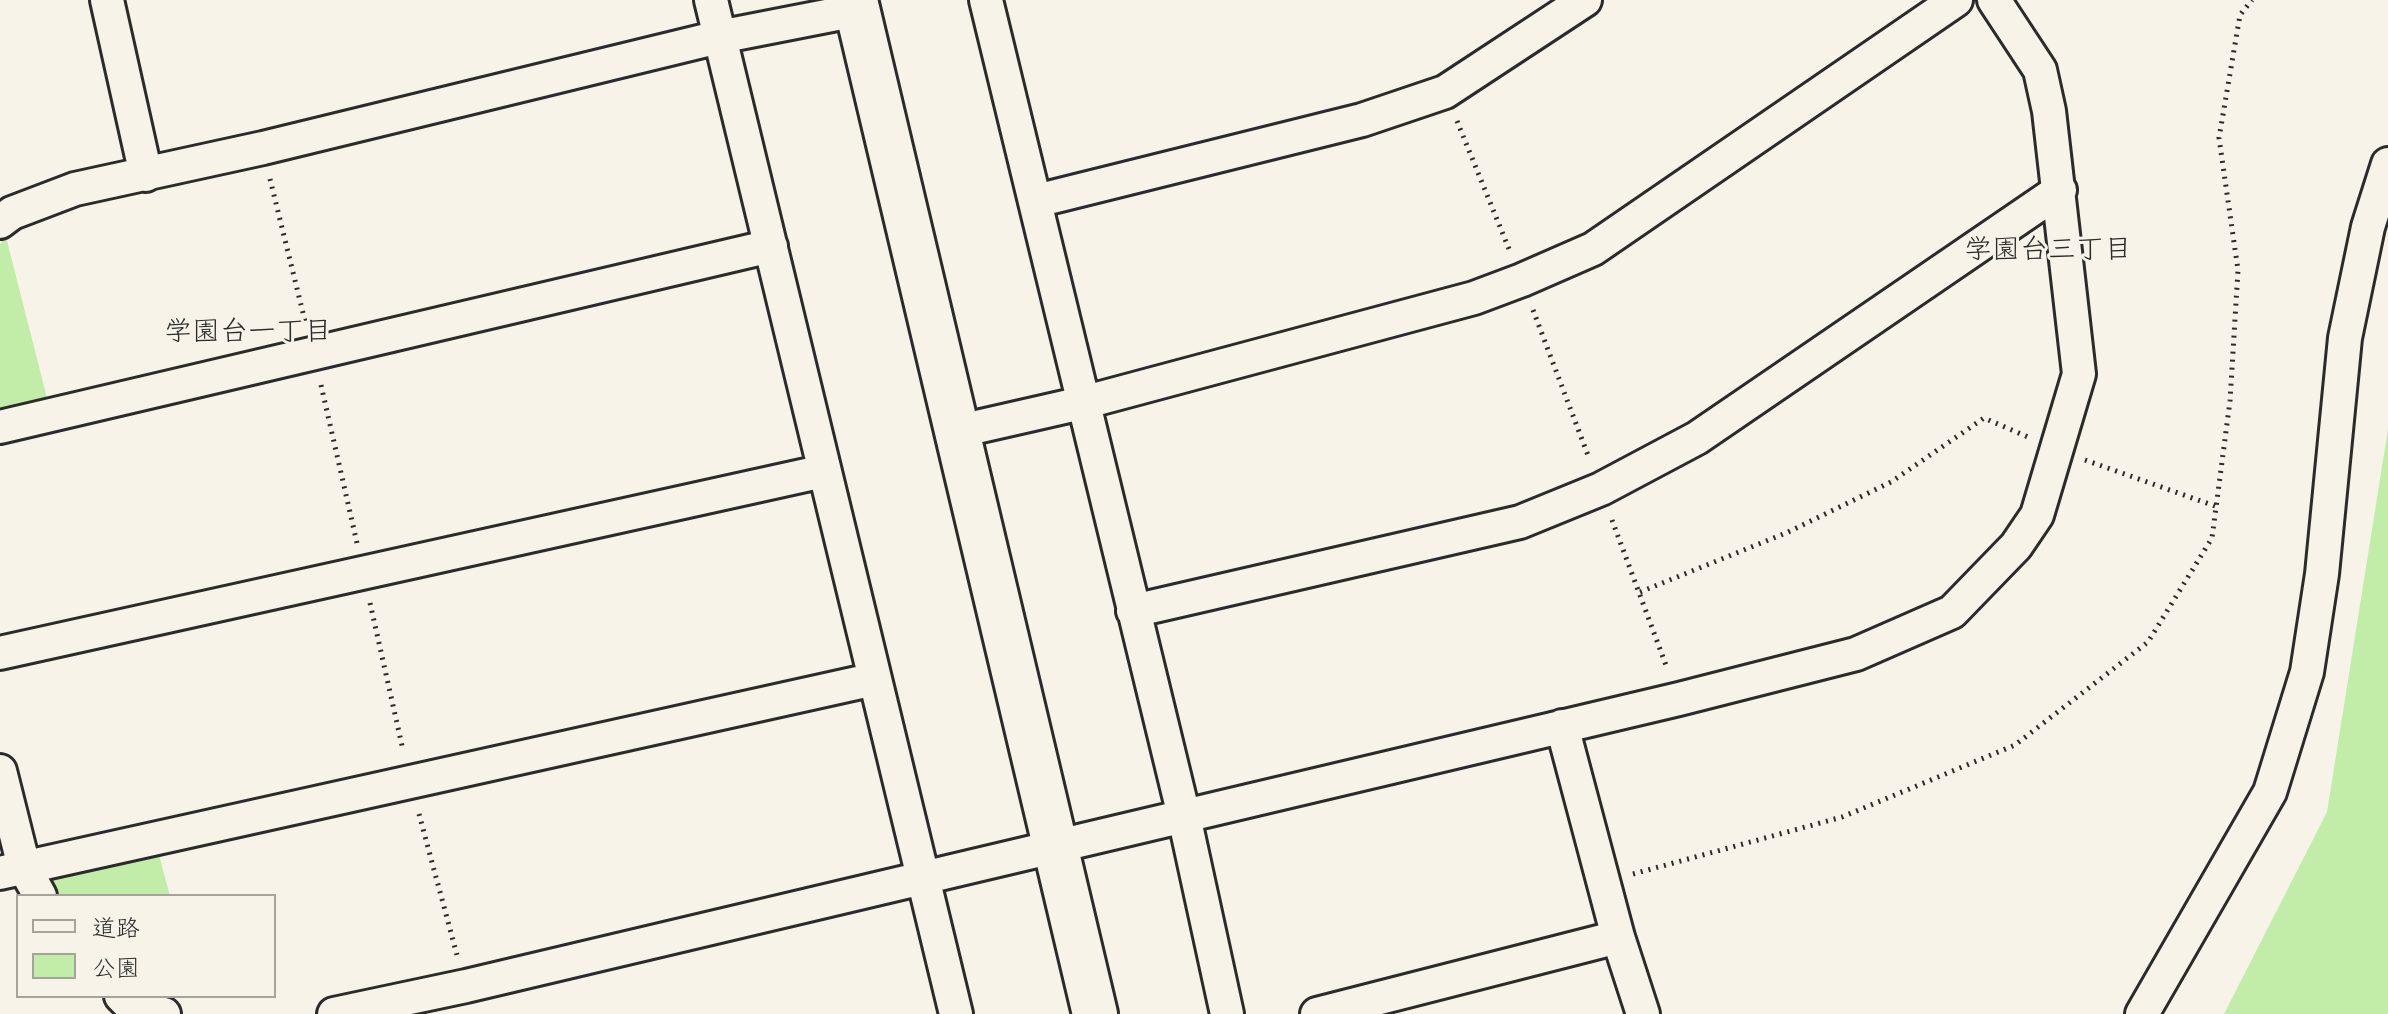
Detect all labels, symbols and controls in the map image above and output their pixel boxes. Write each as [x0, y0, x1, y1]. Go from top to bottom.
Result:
district label: 学園台三丁目 [1964, 235, 2132, 269]
district label: 学園台一丁目 [164, 317, 332, 351]
legend [16, 894, 276, 998]
text: 道路 [92, 914, 140, 945]
text: 公園 [92, 954, 140, 985]

